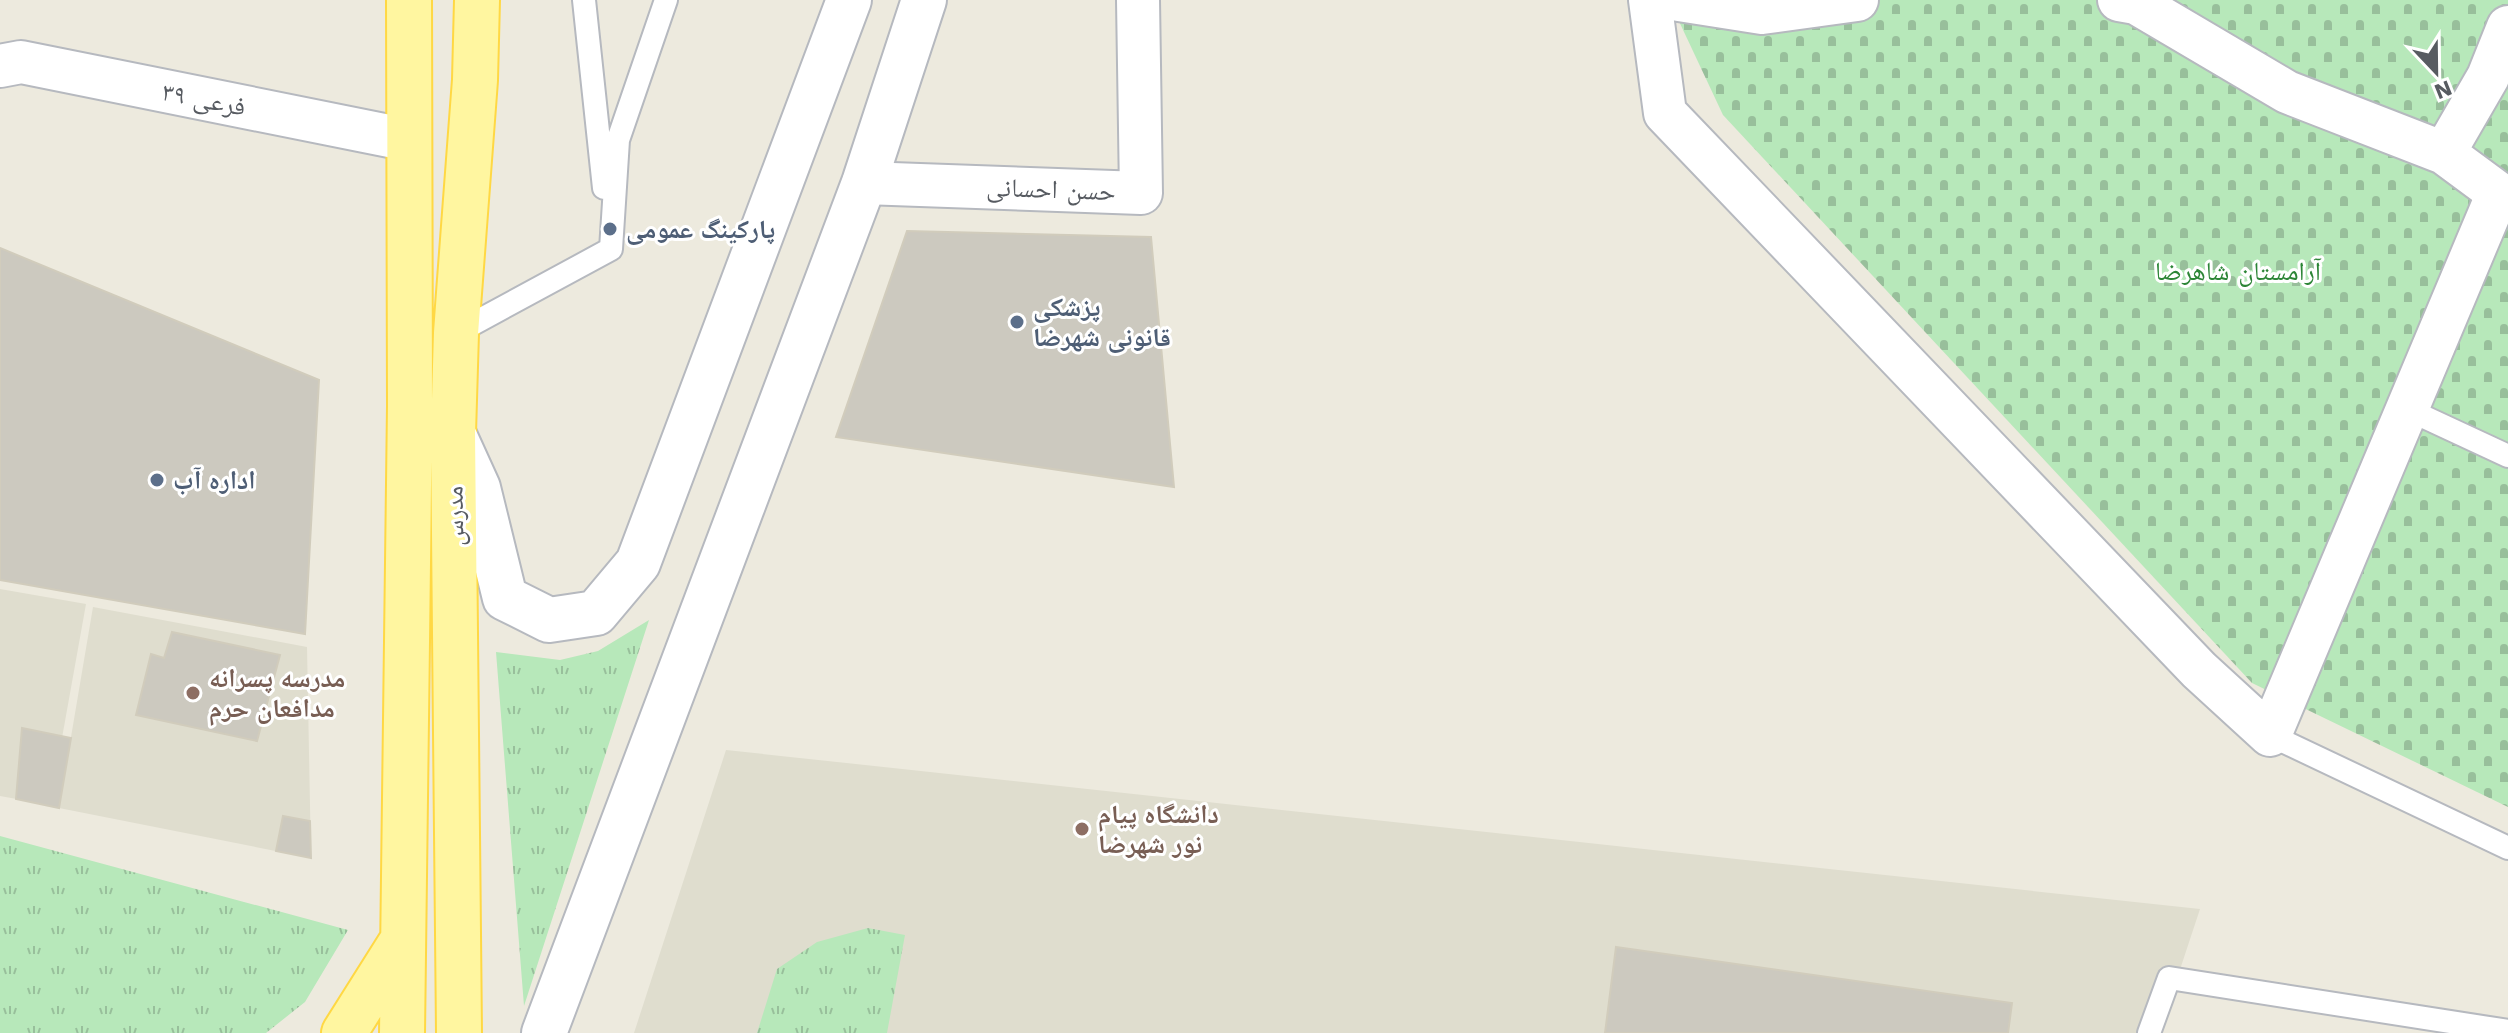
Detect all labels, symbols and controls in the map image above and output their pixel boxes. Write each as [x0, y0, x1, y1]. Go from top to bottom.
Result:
north arrow [2396, 32, 2476, 112]
text: N [2431, 75, 2456, 105]
street label: فرعی ۳۹ [159, 76, 248, 123]
street label: حسن احسانی [986, 172, 1116, 207]
place label: پارکینگ عمومی [626, 214, 775, 245]
marker: پارکینگ عمومی [601, 220, 619, 238]
park label: آرامستان شاهرضا [2155, 256, 2322, 287]
place label: پزشکی قانونی شهرضا [1033, 292, 1171, 353]
marker: پزشکی قانونی شهرضا [1008, 313, 1026, 331]
place label: اداره آب [173, 465, 256, 495]
marker: اداره آب [148, 471, 166, 489]
street label: مدرس [438, 485, 471, 547]
place label: مدرسه پسرانه مدافعان حرم [209, 663, 345, 726]
marker: مدرسه پسرانه مدافعان حرم [184, 684, 202, 702]
place label: دانشگاه پیام نور شهرضا [1098, 799, 1219, 859]
marker: دانشگاه پیام نور شهرضا [1073, 820, 1091, 838]

